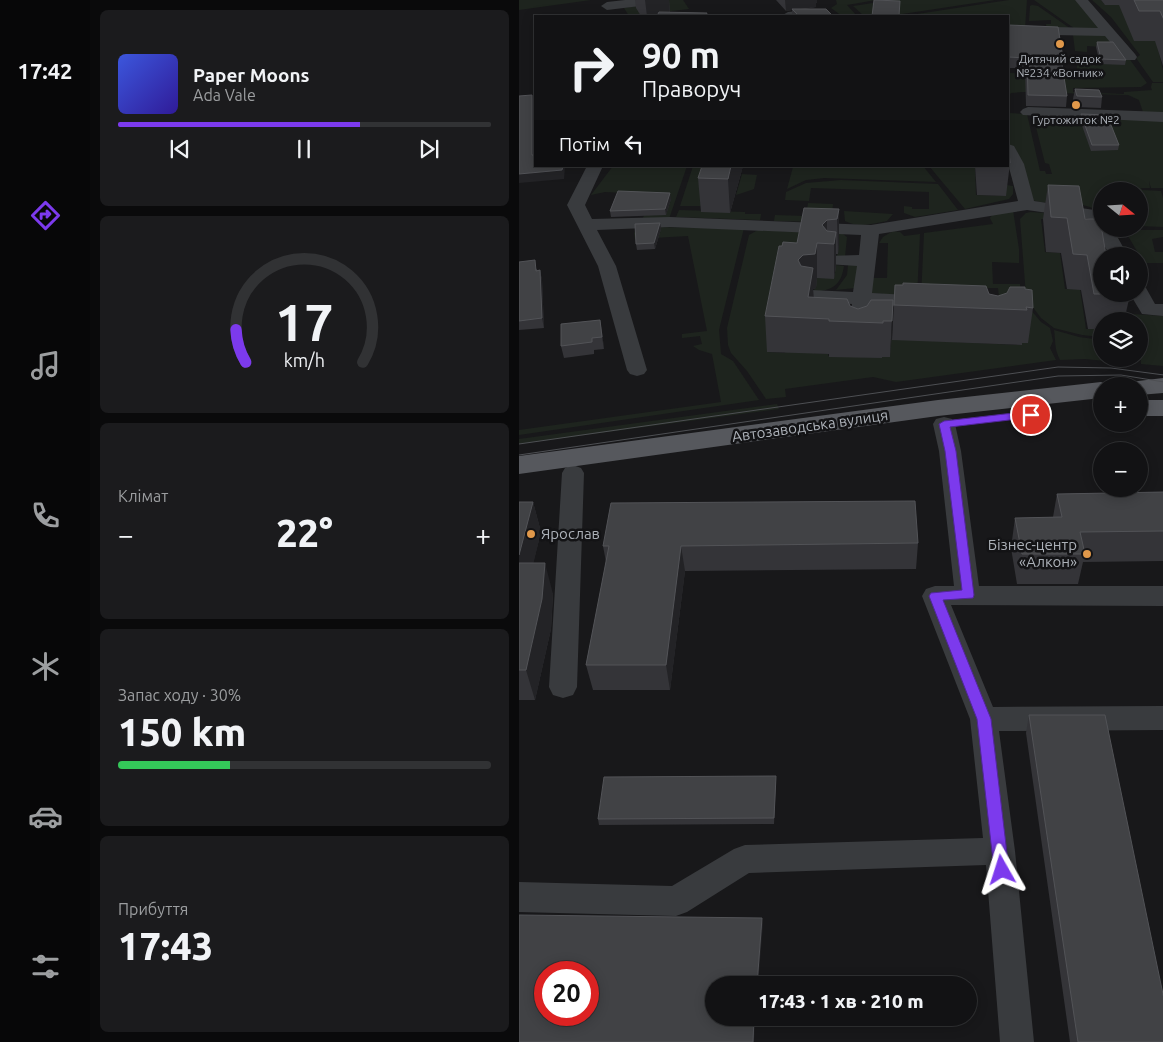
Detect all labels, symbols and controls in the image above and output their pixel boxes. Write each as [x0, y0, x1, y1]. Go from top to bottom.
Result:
icon: right [559, 35, 624, 100]
text: 90 m [642, 35, 720, 75]
marker: Дитячий садок №234 «Вогник» [1054, 38, 1066, 50]
place label: Дитячий садок №234 «Вогник» [1016, 52, 1104, 79]
text: 17:42 [17, 58, 73, 83]
text: Paper Moons [193, 64, 310, 86]
text: Праворуч [642, 76, 741, 101]
text: Ada Vale [193, 86, 256, 104]
marker: Гуртожиток №2 [1070, 99, 1082, 111]
place label: Гуртожиток №2 [1032, 113, 1120, 126]
icon: left [620, 130, 648, 158]
text: Потім [559, 133, 610, 155]
icon: previous [166, 135, 194, 163]
icon: pause [290, 135, 318, 163]
icon: next [415, 135, 443, 163]
north arrow [1093, 182, 1148, 238]
map controls [1093, 182, 1148, 497]
icon: directions [28, 198, 63, 233]
button: sound [1093, 247, 1148, 302]
text: 17 [275, 293, 334, 351]
button: layers [1093, 312, 1148, 367]
icon: music [28, 348, 63, 383]
text: km/h [284, 350, 325, 370]
button: + [1093, 377, 1148, 432]
pin [1010, 394, 1052, 436]
icon: arrive [1017, 401, 1045, 429]
street label: Автозаводська вулиця [731, 406, 889, 445]
button: − [1093, 442, 1148, 497]
text: Клімат [118, 487, 168, 505]
icon: phone [28, 498, 63, 533]
text: 22° [276, 512, 333, 554]
text: − [118, 519, 134, 550]
text: + [475, 519, 491, 550]
place label: Ярослав [541, 525, 600, 542]
marker: Ярослав [525, 528, 537, 540]
place label: Бізнес-центр «Алкон» [988, 536, 1077, 570]
marker: Бізнес-центр «Алкон» [1081, 548, 1093, 560]
icon: climate [28, 649, 63, 684]
text: Запас ходу · 30% [118, 686, 241, 704]
text: 150 km [118, 711, 246, 753]
icon: car [28, 799, 63, 834]
position arrow [975, 843, 1027, 895]
text: Прибуття [118, 900, 188, 918]
text: 17:43 [118, 925, 213, 967]
icon: filters [28, 949, 63, 984]
speed limit sign: 20 [534, 961, 599, 1026]
text: 17:43 · 1 хв · 210 m [758, 990, 924, 1012]

